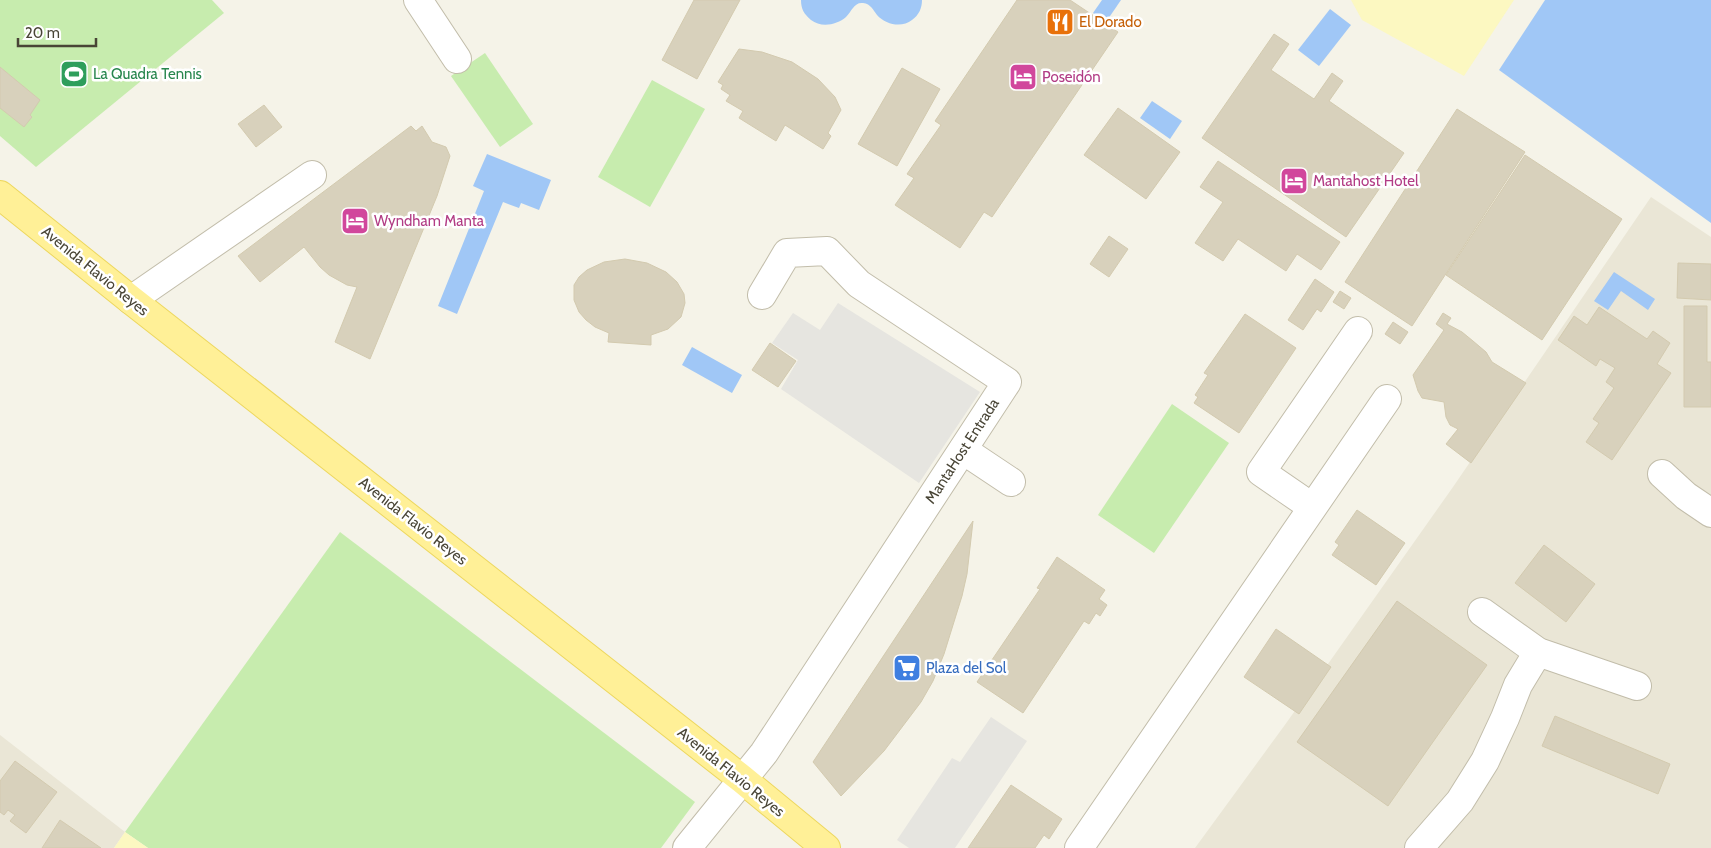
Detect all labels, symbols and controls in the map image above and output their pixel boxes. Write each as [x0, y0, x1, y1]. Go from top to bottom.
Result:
restaurant icon: El Dorado [1045, 7, 1075, 37]
place label: El Dorado [1079, 13, 1142, 31]
scale bar [18, 15, 95, 47]
text: 20 m [25, 24, 60, 42]
sports icon: La Quadra Tennis [59, 59, 89, 89]
hotel icon: Poseidón [1008, 62, 1038, 92]
place label: La Quadra Tennis [93, 65, 202, 83]
place label: Poseidón [1042, 68, 1101, 86]
hotel icon: Mantahost Hotel [1279, 166, 1309, 196]
place label: Mantahost Hotel [1313, 172, 1419, 190]
hotel icon: Wyndham Manta [340, 206, 370, 236]
place label: Wyndham Manta [374, 212, 485, 230]
street label: Avenida Flavio Reyes [38, 222, 152, 320]
street label: MantaHost Entrada [921, 394, 1003, 507]
street label: Avenida Flavio Reyes [355, 473, 471, 569]
supermarket icon: Plaza del Sol [892, 653, 922, 683]
place label: Plaza del Sol [926, 659, 1007, 677]
street label: Avenida Flavio Reyes [674, 723, 788, 821]

